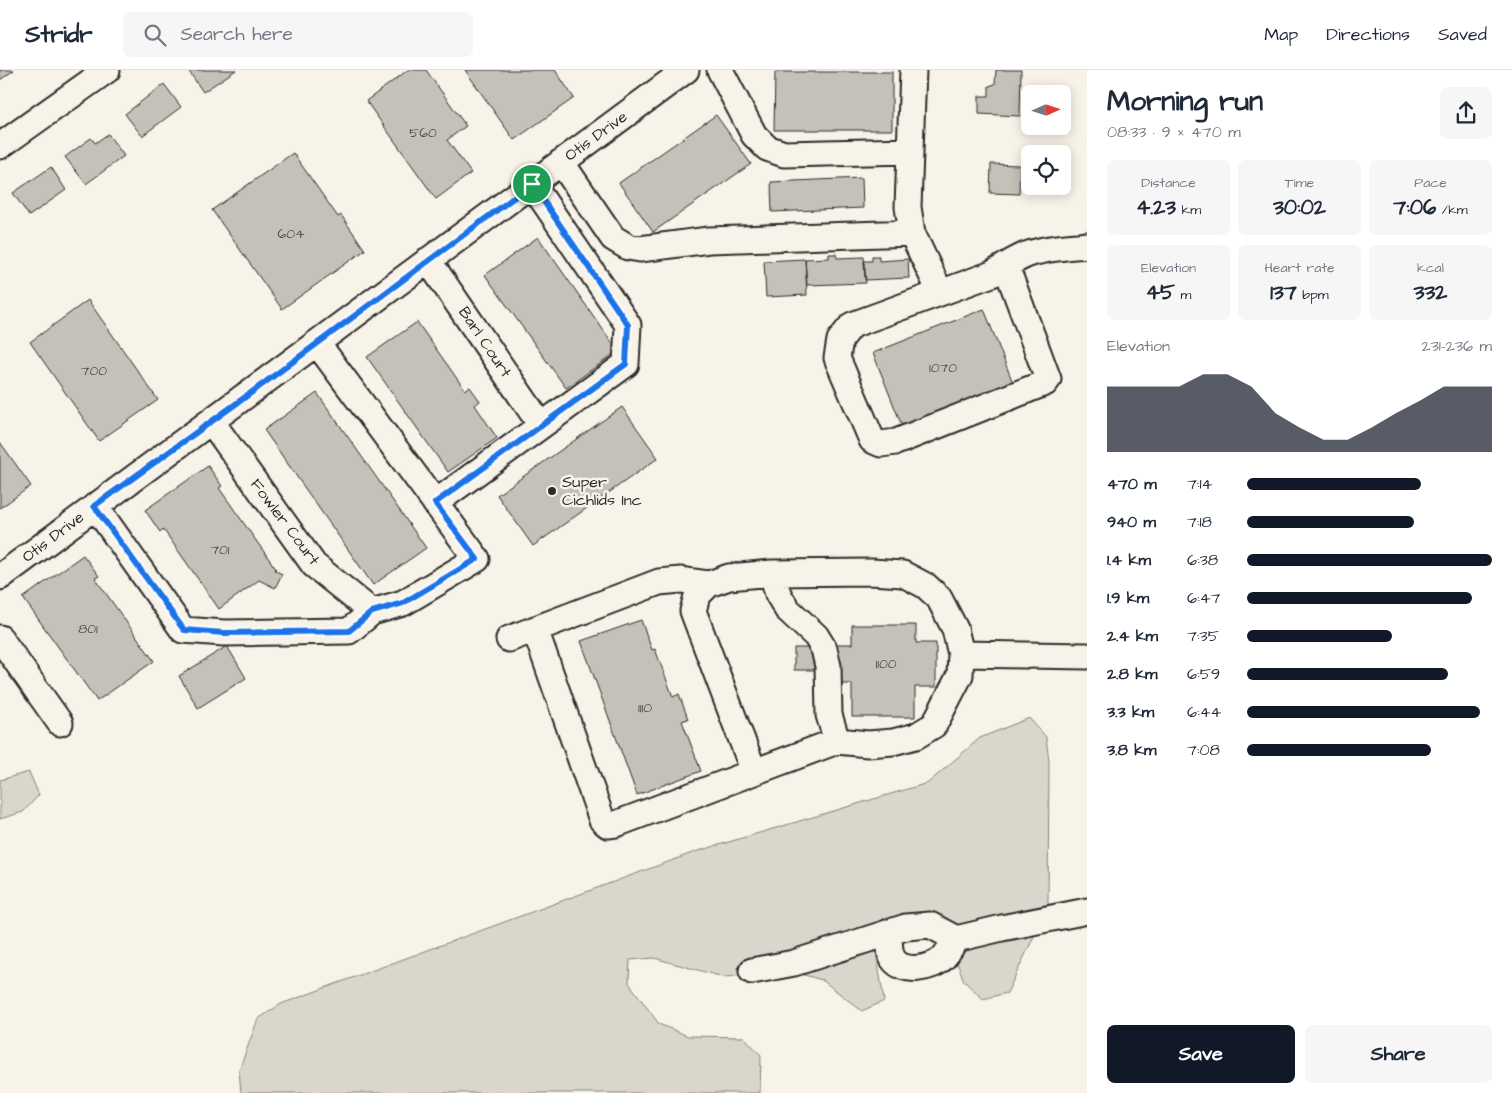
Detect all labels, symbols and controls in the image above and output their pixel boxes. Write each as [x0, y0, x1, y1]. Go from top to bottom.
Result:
search box [123, 12, 473, 57]
text: Stridr [25, 18, 93, 52]
icon: search [141, 21, 169, 49]
text: Search here [181, 21, 293, 48]
text: Map [1264, 22, 1298, 47]
text: Directions [1326, 22, 1410, 47]
text: Saved [1438, 22, 1487, 47]
text: Morning run [1107, 82, 1263, 121]
north arrow [1021, 85, 1071, 135]
map controls [1021, 85, 1071, 195]
button: share [1440, 87, 1492, 139]
street label: Otis Drive [560, 106, 632, 166]
text: 08:33 · 9 × 470 m [1107, 121, 1241, 143]
house number: 560 [409, 123, 437, 143]
button: locate [1021, 145, 1071, 195]
pin [511, 163, 553, 205]
icon: arrive [518, 170, 546, 198]
text: Distance [1141, 173, 1196, 193]
text: Time [1285, 173, 1314, 193]
text: Pace [1414, 173, 1447, 193]
text: 4.23 [1136, 193, 1176, 222]
text: 30:02 [1273, 193, 1326, 222]
text: 7:06 [1393, 193, 1436, 222]
text: km [1176, 200, 1201, 220]
text: /km [1436, 200, 1468, 220]
house number: 604 [277, 224, 305, 244]
text: Elevation [1141, 258, 1196, 278]
text: Heart rate [1264, 258, 1335, 278]
text: kcal [1417, 258, 1444, 278]
text: 45 [1146, 278, 1175, 307]
text: 137 [1270, 278, 1297, 307]
text: 332 [1414, 278, 1447, 307]
text: m [1175, 285, 1191, 305]
text: bpm [1297, 285, 1329, 305]
street label: Barl Court [453, 302, 517, 382]
text: Elevation [1107, 335, 1170, 357]
text: 231–236 m [1422, 335, 1492, 357]
house number: 1070 [929, 358, 957, 378]
house number: 700 [81, 361, 107, 381]
place label: Super Cichlids Inc [562, 471, 642, 511]
text: 470 m [1107, 473, 1157, 495]
text: 7:14 [1187, 473, 1212, 495]
street label: Fowler Court [245, 474, 325, 570]
marker: Super Cichlids Inc [546, 485, 558, 497]
street label: Otis Drive [17, 506, 89, 568]
text: 940 m [1107, 511, 1156, 533]
text: 7:18 [1187, 511, 1212, 533]
house number: 701 [210, 540, 230, 560]
text: 1.4 km [1107, 549, 1151, 571]
text: 6:38 [1187, 549, 1218, 571]
text: 1.9 km [1107, 587, 1149, 609]
text: 6:47 [1187, 587, 1220, 609]
house number: 801 [78, 619, 98, 639]
text: 2.4 km [1107, 625, 1158, 647]
text: 7:35 [1187, 625, 1219, 647]
house number: 1100 [875, 654, 897, 674]
text: 2.8 km [1107, 663, 1157, 685]
text: 6:59 [1187, 663, 1220, 685]
house number: 1110 [638, 698, 652, 718]
text: 3.3 km [1107, 701, 1154, 723]
text: 6:44 [1187, 701, 1221, 723]
text: 3.8 km [1107, 739, 1156, 761]
text: 7:08 [1187, 739, 1220, 761]
button: Save [1107, 1025, 1295, 1083]
button: Share [1305, 1025, 1492, 1083]

